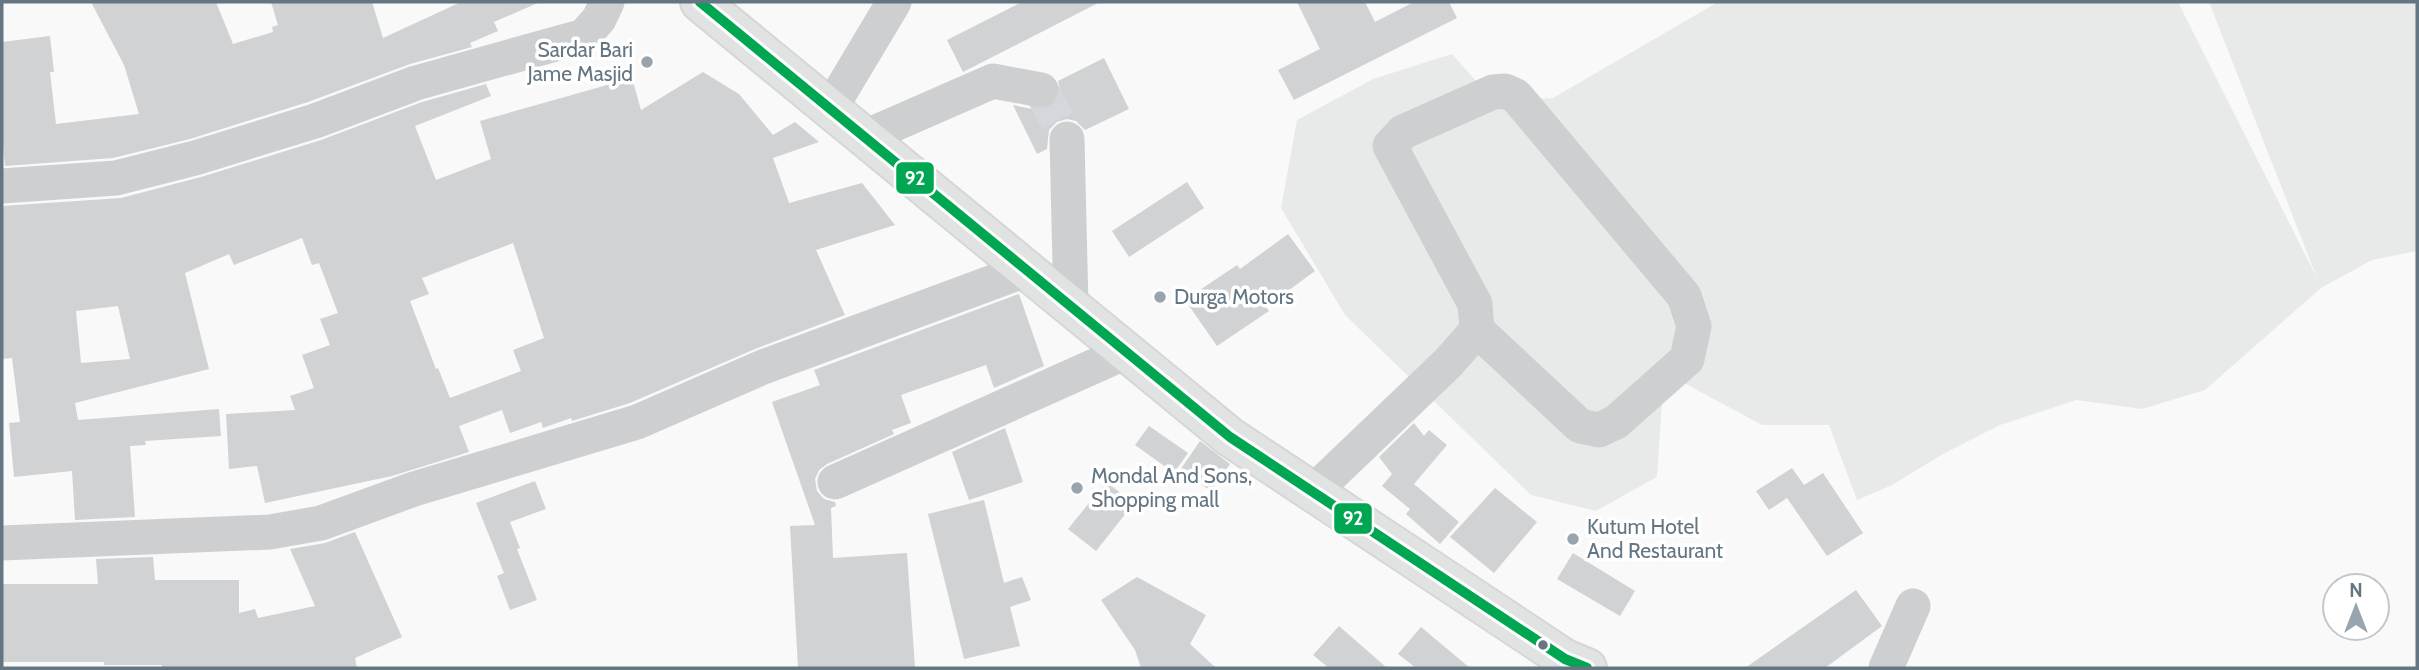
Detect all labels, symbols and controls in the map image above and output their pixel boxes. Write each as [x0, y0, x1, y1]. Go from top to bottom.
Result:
place label: Sardar Bari Jame Masjid [527, 37, 633, 87]
marker: Sardar Bari Jame Masjid [639, 54, 655, 70]
line badge: 92 [895, 161, 935, 195]
text: 92 [905, 167, 925, 190]
place label: Durga Motors [1174, 284, 1294, 309]
marker: Durga Motors [1152, 289, 1168, 305]
place label: Mondal And Sons, Shopping mall [1091, 463, 1252, 512]
marker: Mondal And Sons, Shopping mall [1069, 480, 1085, 496]
line badge: 92 [1333, 502, 1373, 535]
text: 92 [1343, 507, 1363, 530]
place label: Kutum Hotel And Restaurant [1587, 514, 1723, 563]
marker: Kutum Hotel And Restaurant [1565, 531, 1581, 547]
north arrow [2321, 572, 2391, 642]
text: N [2349, 579, 2363, 602]
unlabelled marker [1536, 638, 1550, 652]

